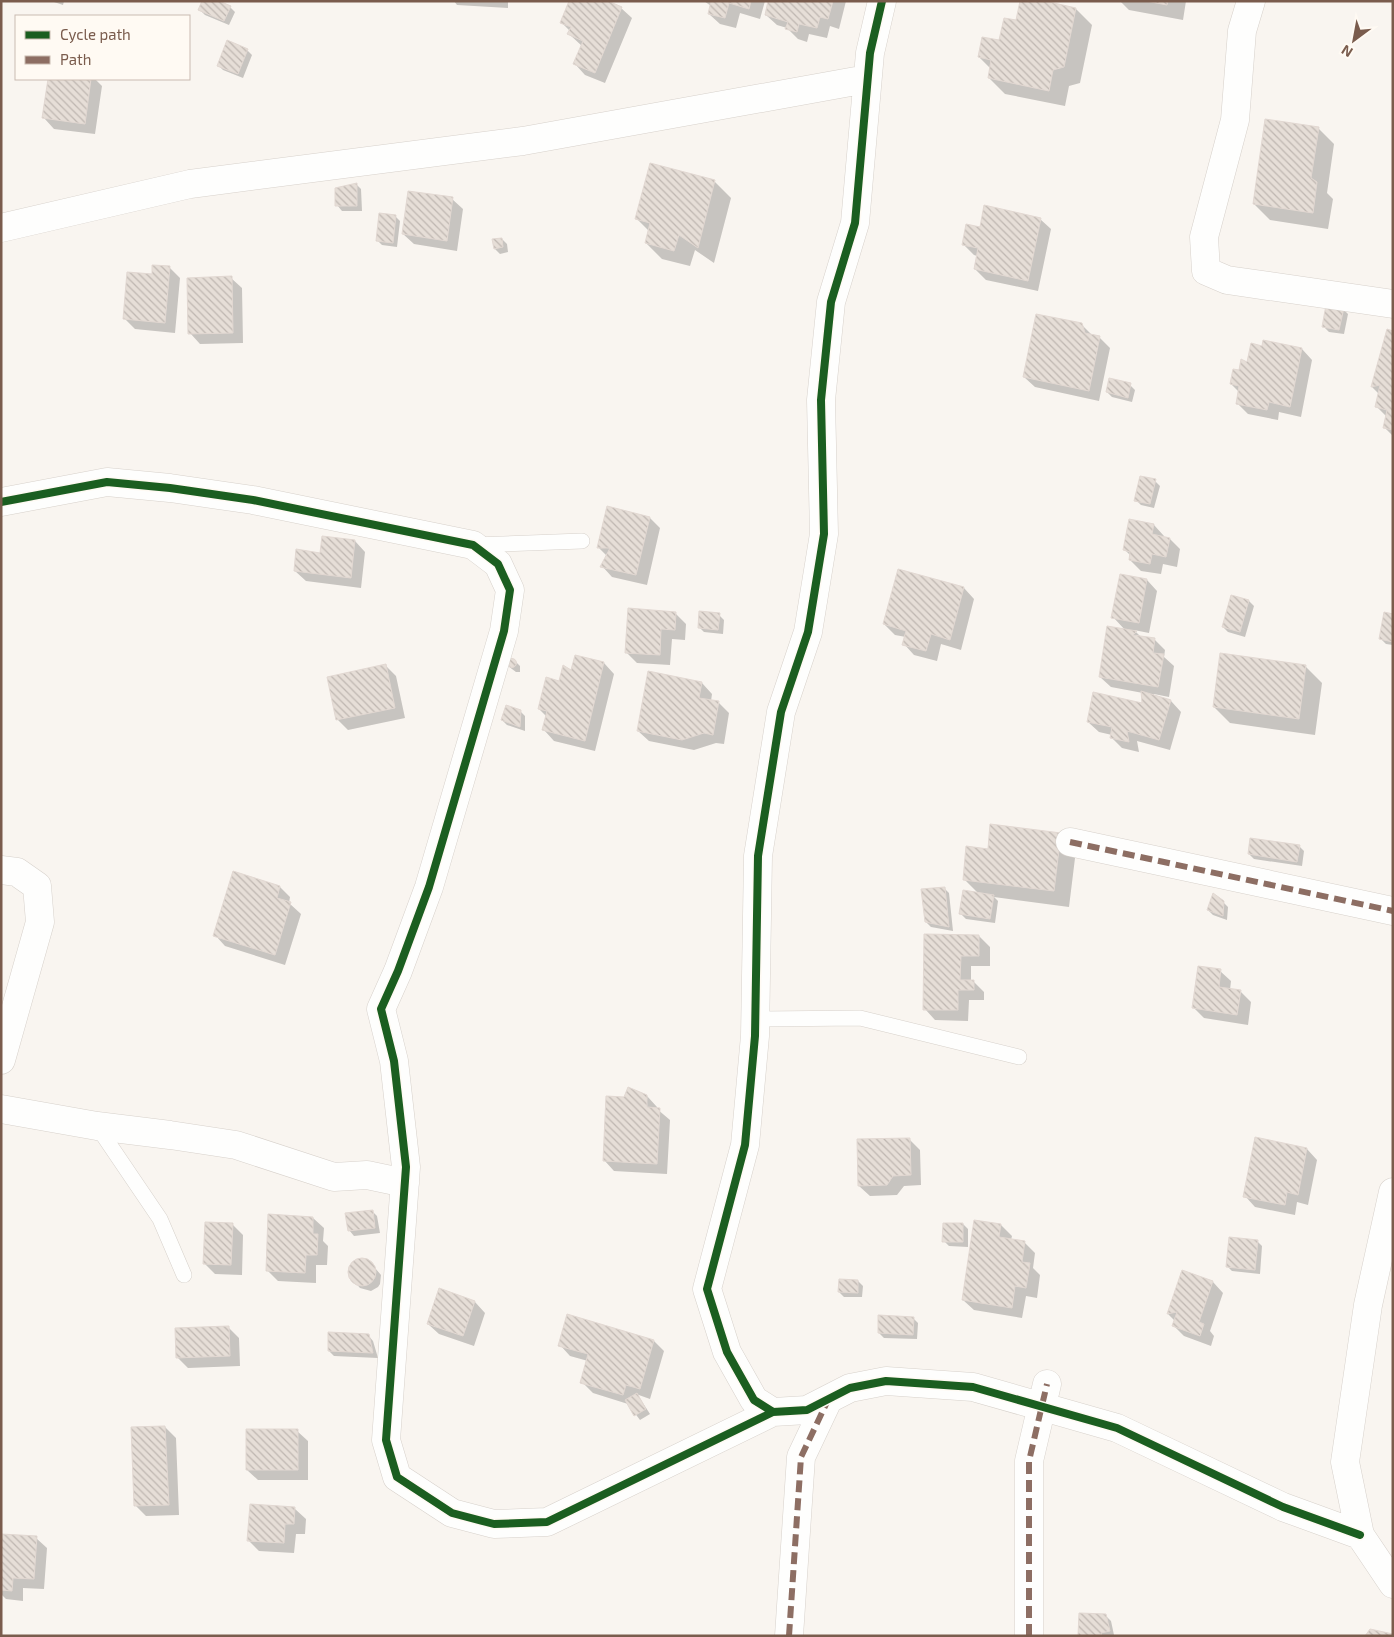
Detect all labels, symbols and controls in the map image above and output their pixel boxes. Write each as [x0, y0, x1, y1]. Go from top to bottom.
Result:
legend [15, 15, 190, 80]
north arrow [1329, 15, 1379, 65]
text: Cycle path [60, 25, 131, 43]
text: N [1338, 42, 1356, 61]
text: Path [60, 50, 91, 68]

